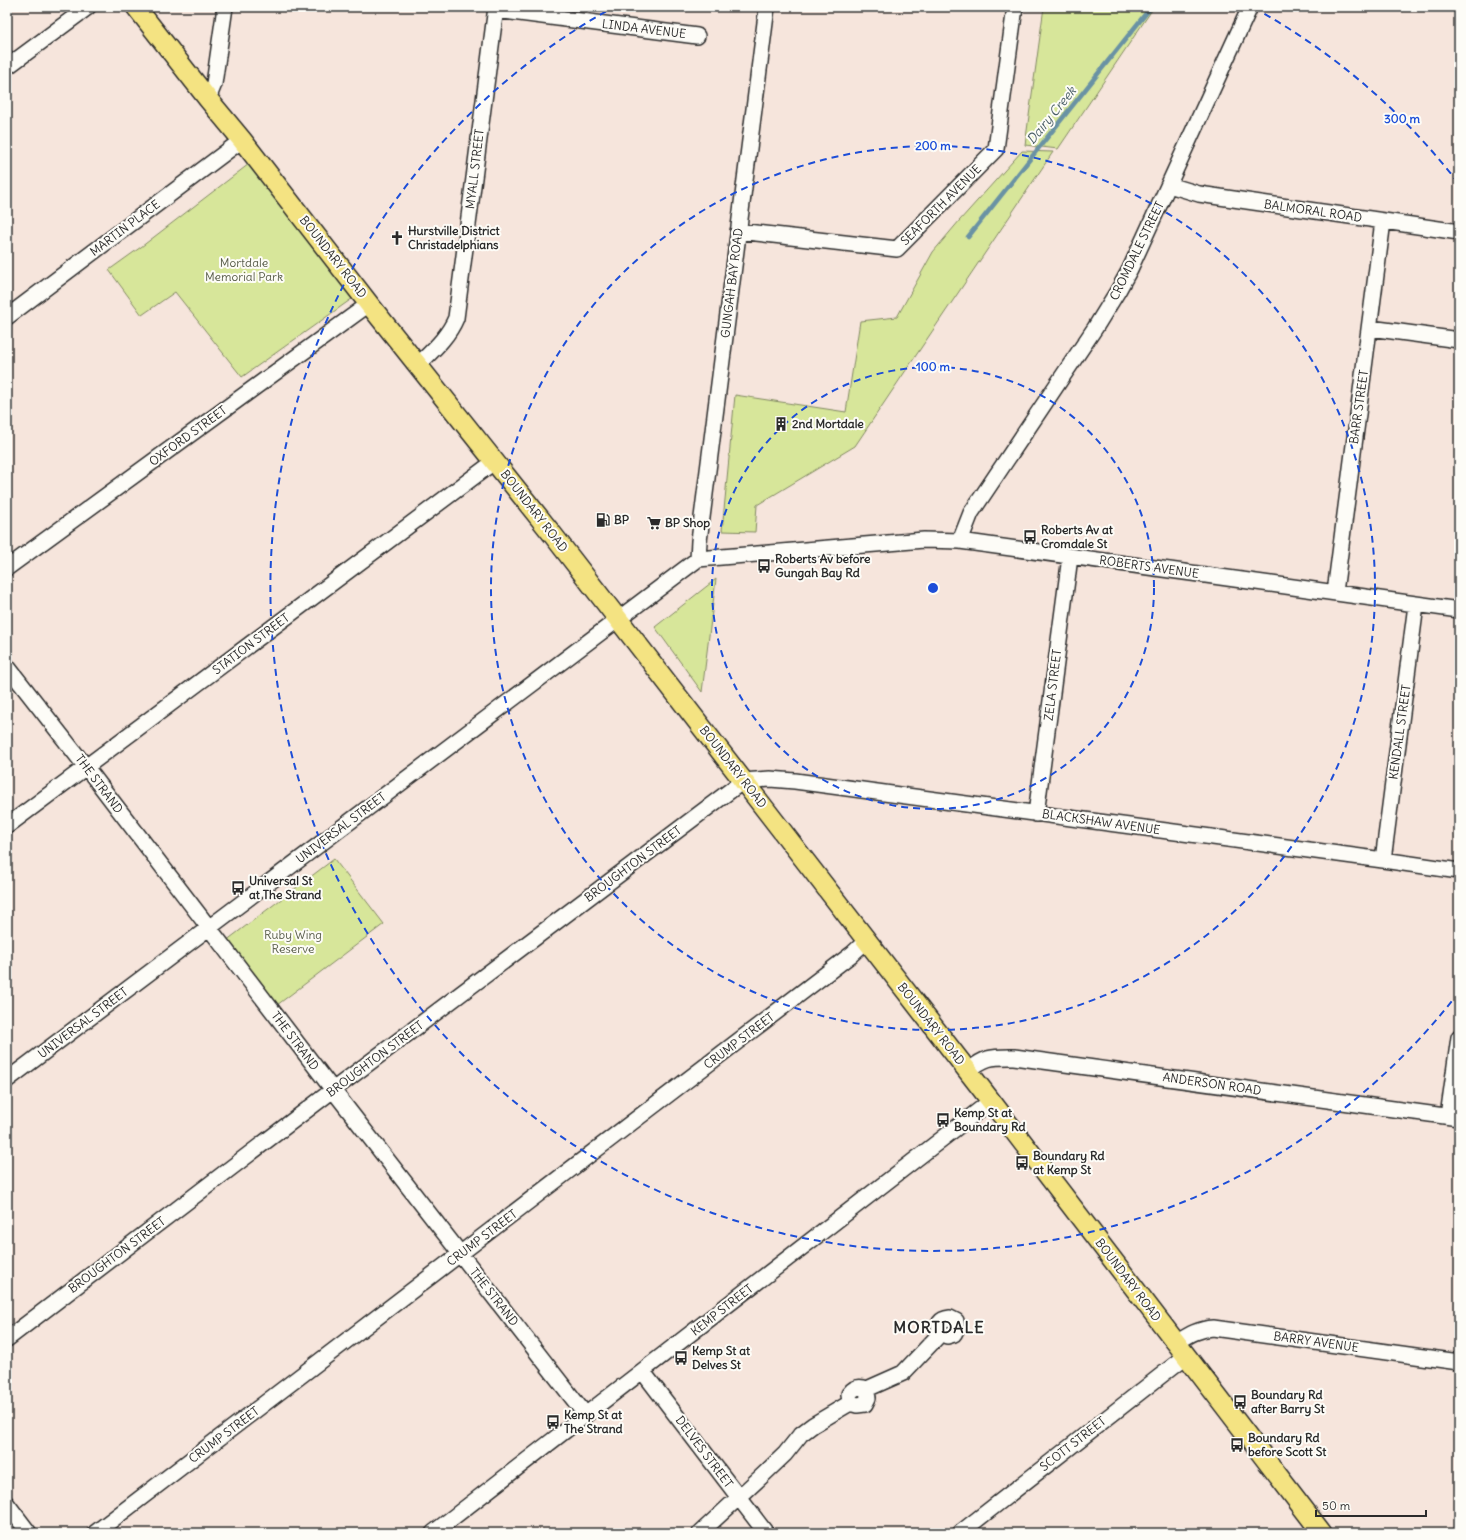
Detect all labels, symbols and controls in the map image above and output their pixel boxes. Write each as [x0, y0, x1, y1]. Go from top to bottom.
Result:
street label: LINDA AVENUE [601, 16, 687, 41]
water label: Dairy Creek [1023, 82, 1081, 148]
text: 300 m [1384, 111, 1420, 126]
street label: MYALL STREET [462, 128, 487, 210]
text: 200 m [915, 138, 951, 153]
street label: SEAFORTH AVENUE [897, 161, 984, 248]
street label: MARTIN PLACE [87, 196, 163, 259]
street label: BALMORAL ROAD [1263, 196, 1363, 225]
street label: CROMDALE STREET [1106, 199, 1167, 303]
street label: BOUNDARY ROAD [297, 213, 370, 301]
place label: Hurstville District Christadelphians [408, 223, 501, 253]
street label: GUNGAH BAY ROAD [717, 227, 746, 339]
church icon: Hurstville District Christadelphians [389, 230, 405, 246]
park label: Mortdale Memorial Park [205, 255, 283, 284]
text: 100 m [916, 359, 950, 374]
street label: BARR STREET [1346, 369, 1371, 445]
street label: OXFORD STREET [146, 402, 229, 469]
building icon: 2nd Mortdale [773, 416, 789, 432]
place label: 2nd Mortdale [792, 416, 864, 431]
street label: BOUNDARY ROAD [498, 467, 571, 555]
fuel station icon: BP [595, 512, 611, 528]
place label: BP [614, 512, 630, 527]
supermarket icon: BP Shop [646, 515, 662, 531]
place label: BP Shop [665, 515, 710, 531]
place label: Roberts Av at Cromdale St [1041, 522, 1114, 551]
bus stop icon: Roberts Av at Cromdale St [1022, 529, 1038, 545]
place label: Roberts Av before Gungah Bay Rd [775, 551, 871, 581]
street label: ROBERTS AVENUE [1098, 552, 1200, 581]
bus stop icon: Roberts Av before Gungah Bay Rd [756, 558, 772, 574]
centre of rings [926, 581, 940, 595]
street label: STATION STREET [209, 610, 292, 677]
street label: ZELA STREET [1041, 648, 1064, 722]
street label: KENDALL STREET [1385, 683, 1414, 780]
street label: BOUNDARY ROAD [697, 723, 770, 811]
street label: THE STRAND [72, 751, 126, 816]
street label: UNIVERSAL STREET [293, 789, 389, 866]
street label: BLACKSHAW AVENUE [1041, 806, 1161, 837]
street label: BROUGHTON STREET [581, 822, 684, 905]
place label: Universal St at The Strand [249, 873, 321, 902]
bus stop icon: Universal St at The Strand [230, 880, 246, 896]
park label: Ruby Wing Reserve [264, 927, 322, 956]
street label: BOUNDARY ROAD [895, 980, 968, 1068]
street label: UNIVERSAL STREET [35, 984, 131, 1061]
street label: THE STRAND [268, 1008, 322, 1073]
street label: CRUMP STREET [700, 1009, 777, 1072]
street label: BROUGHTON STREET [323, 1017, 426, 1100]
street label: ANDERSON ROAD [1162, 1069, 1262, 1098]
place label: Kemp St at Boundary Rd [954, 1105, 1026, 1135]
bus stop icon: Kemp St at Boundary Rd [935, 1112, 951, 1128]
place label: Boundary Rd at Kemp St [1033, 1148, 1105, 1178]
bus stop icon: Boundary Rd at Kemp St [1014, 1155, 1030, 1171]
street label: CRUMP STREET [443, 1206, 520, 1269]
street label: BROUGHTON STREET [65, 1213, 168, 1296]
street label: BOUNDARY ROAD [1092, 1235, 1164, 1324]
street label: THE STRAND [467, 1265, 522, 1329]
street label: KEMP STREET [687, 1281, 756, 1339]
district label: MORTDALE [893, 1317, 985, 1337]
street label: BARRY AVENUE [1273, 1328, 1360, 1355]
place label: Kemp St at Delves St [692, 1343, 751, 1372]
bus stop icon: Kemp St at Delves St [673, 1350, 689, 1366]
place label: Boundary Rd after Barry St [1251, 1387, 1326, 1417]
bus stop icon: Boundary Rd after Barry St [1232, 1394, 1248, 1410]
street label: CRUMP STREET [185, 1403, 262, 1466]
place label: Kemp St at The Strand [564, 1407, 623, 1436]
street label: DELVES STREET [673, 1413, 736, 1491]
street label: SCOTT STREET [1037, 1413, 1109, 1474]
bus stop icon: Kemp St at The Strand [545, 1414, 561, 1430]
place label: Boundary Rd before Scott St [1248, 1430, 1327, 1459]
bus stop icon: Boundary Rd before Scott St [1229, 1437, 1245, 1453]
scale bar [1316, 1492, 1426, 1518]
text: 50 m [1322, 1498, 1351, 1513]

